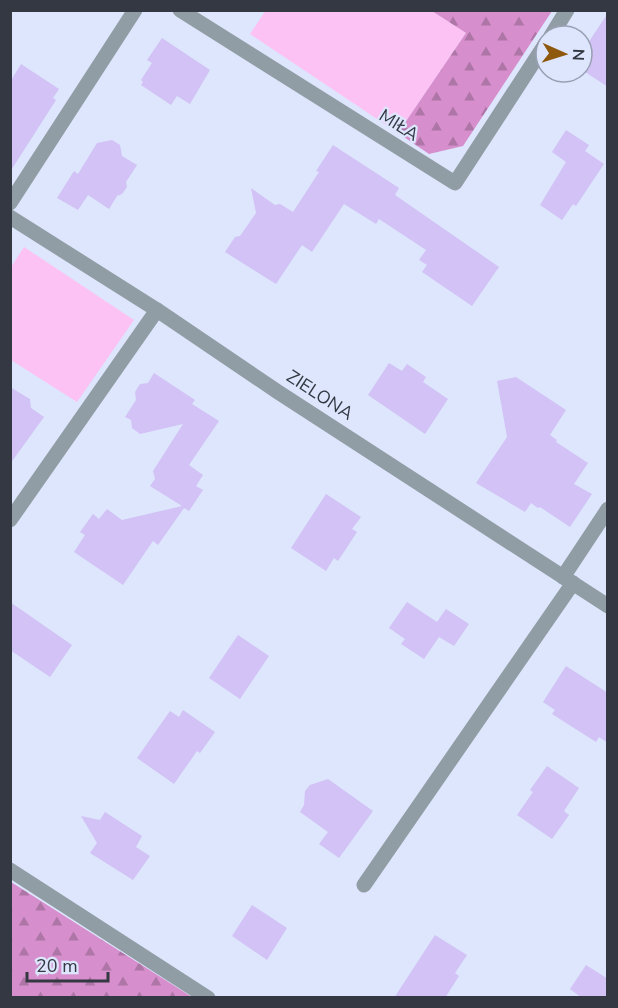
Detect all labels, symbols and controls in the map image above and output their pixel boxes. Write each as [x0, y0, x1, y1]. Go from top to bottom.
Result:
north arrow [534, 24, 594, 84]
text: N [567, 48, 589, 61]
street label: MIŁA [375, 104, 423, 146]
street label: ZIELONA [282, 364, 358, 426]
scale bar [27, 945, 108, 983]
text: 20 m [36, 954, 78, 978]

